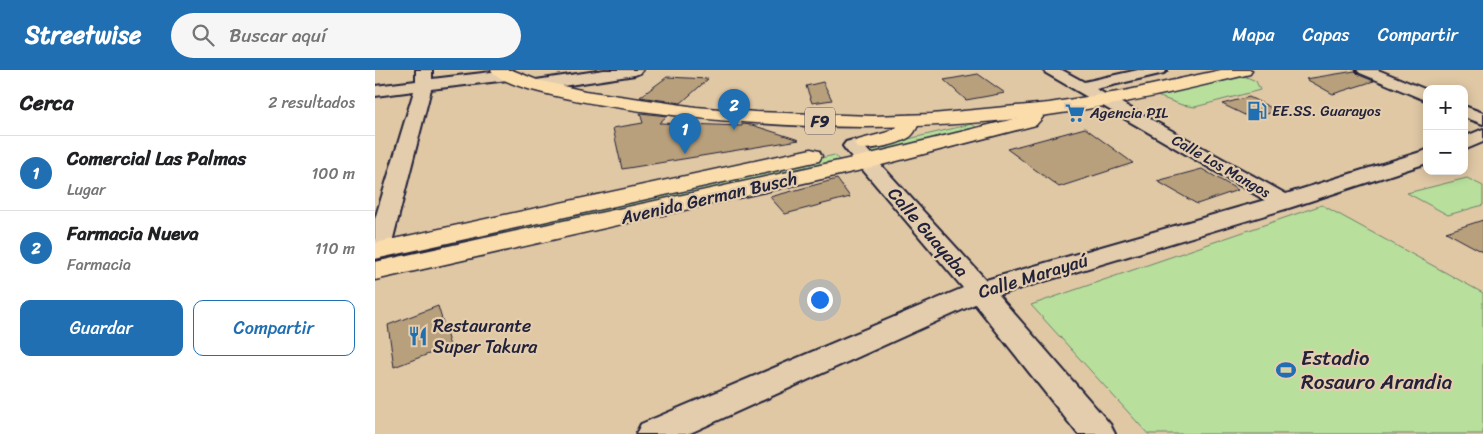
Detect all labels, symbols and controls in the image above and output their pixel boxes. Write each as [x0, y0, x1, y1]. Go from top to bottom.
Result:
search box [171, 13, 521, 58]
text: Streetwise [25, 14, 141, 56]
text: Buscar aquí [229, 19, 326, 52]
text: Mapa [1232, 19, 1275, 51]
text: Capas [1303, 19, 1350, 51]
text: Compartir [1378, 19, 1458, 51]
icon: search [189, 21, 217, 49]
text: Cerca [20, 84, 74, 122]
map controls [1423, 85, 1468, 175]
button: + [1423, 85, 1468, 130]
text: 2 resultados [268, 88, 355, 117]
pin: 2 [718, 89, 750, 130]
place label: EE.SS. Guarayos [1272, 98, 1381, 124]
place label: Agencia PIL [1089, 100, 1168, 126]
fuel station icon: EE.SS. Guarayos [1246, 100, 1268, 122]
supermarket icon: Agencia PIL [1064, 102, 1086, 124]
road number: F9 [805, 107, 835, 134]
pin: 1 [669, 113, 701, 154]
street label: Calle Los Mangos [1167, 127, 1276, 205]
button: − [1423, 130, 1468, 175]
text: Comercial Las Palmas [67, 142, 246, 175]
text: 1 [33, 159, 39, 188]
text: 100 m [311, 159, 355, 188]
street label: Avenida German Busch [617, 162, 800, 234]
text: Lugar [67, 175, 106, 204]
street label: Calle Guayaba [879, 179, 977, 285]
text: Farmacia Nueva [67, 217, 199, 250]
text: 2 [31, 234, 41, 263]
text: 110 m [315, 234, 355, 263]
street label: Calle Marayaú [974, 244, 1092, 308]
text: Farmacia [67, 250, 131, 279]
your location [807, 287, 833, 313]
button: Guardar [20, 300, 183, 356]
button: Compartir [193, 300, 355, 356]
place label: Restaurante Super Takura [433, 310, 538, 363]
restaurant icon: Restaurante Super Takura [407, 325, 429, 347]
place label: Estadio Rosauro Arandia [1301, 339, 1453, 401]
sports icon: Estadio Rosauro Arandia [1275, 359, 1297, 381]

